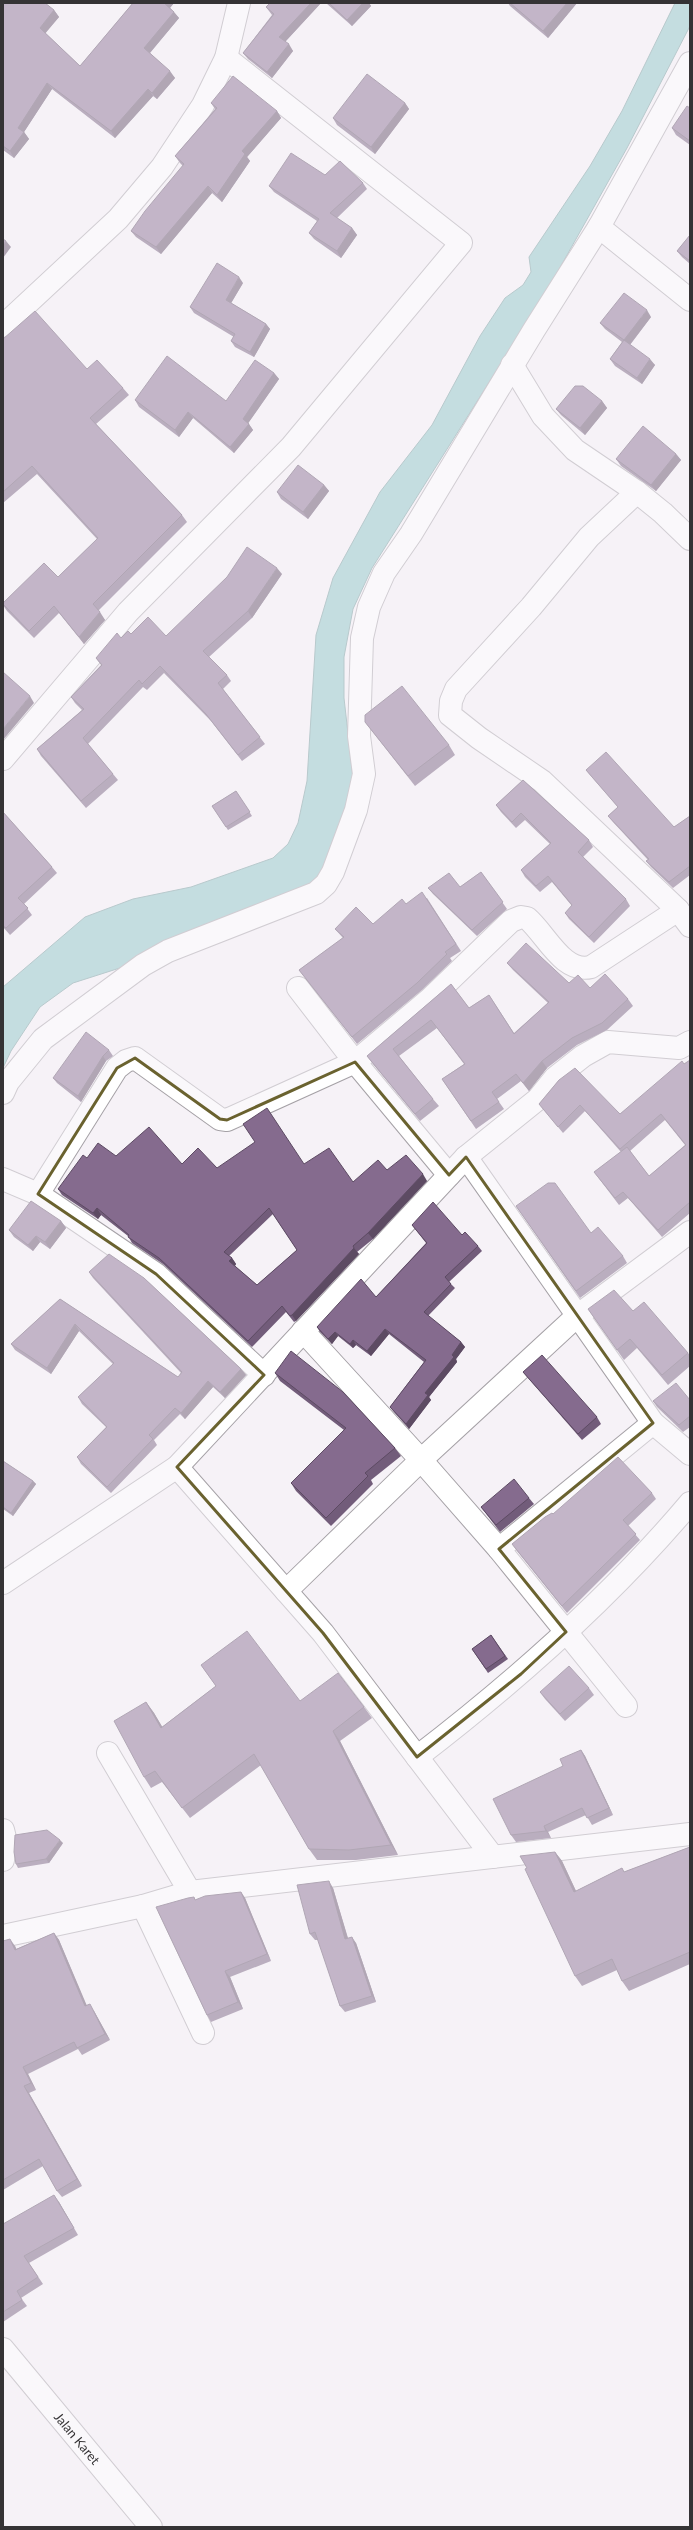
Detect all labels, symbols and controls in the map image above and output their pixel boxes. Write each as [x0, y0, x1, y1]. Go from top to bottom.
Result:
street label: Jalan Karet [51, 2409, 104, 2468]

